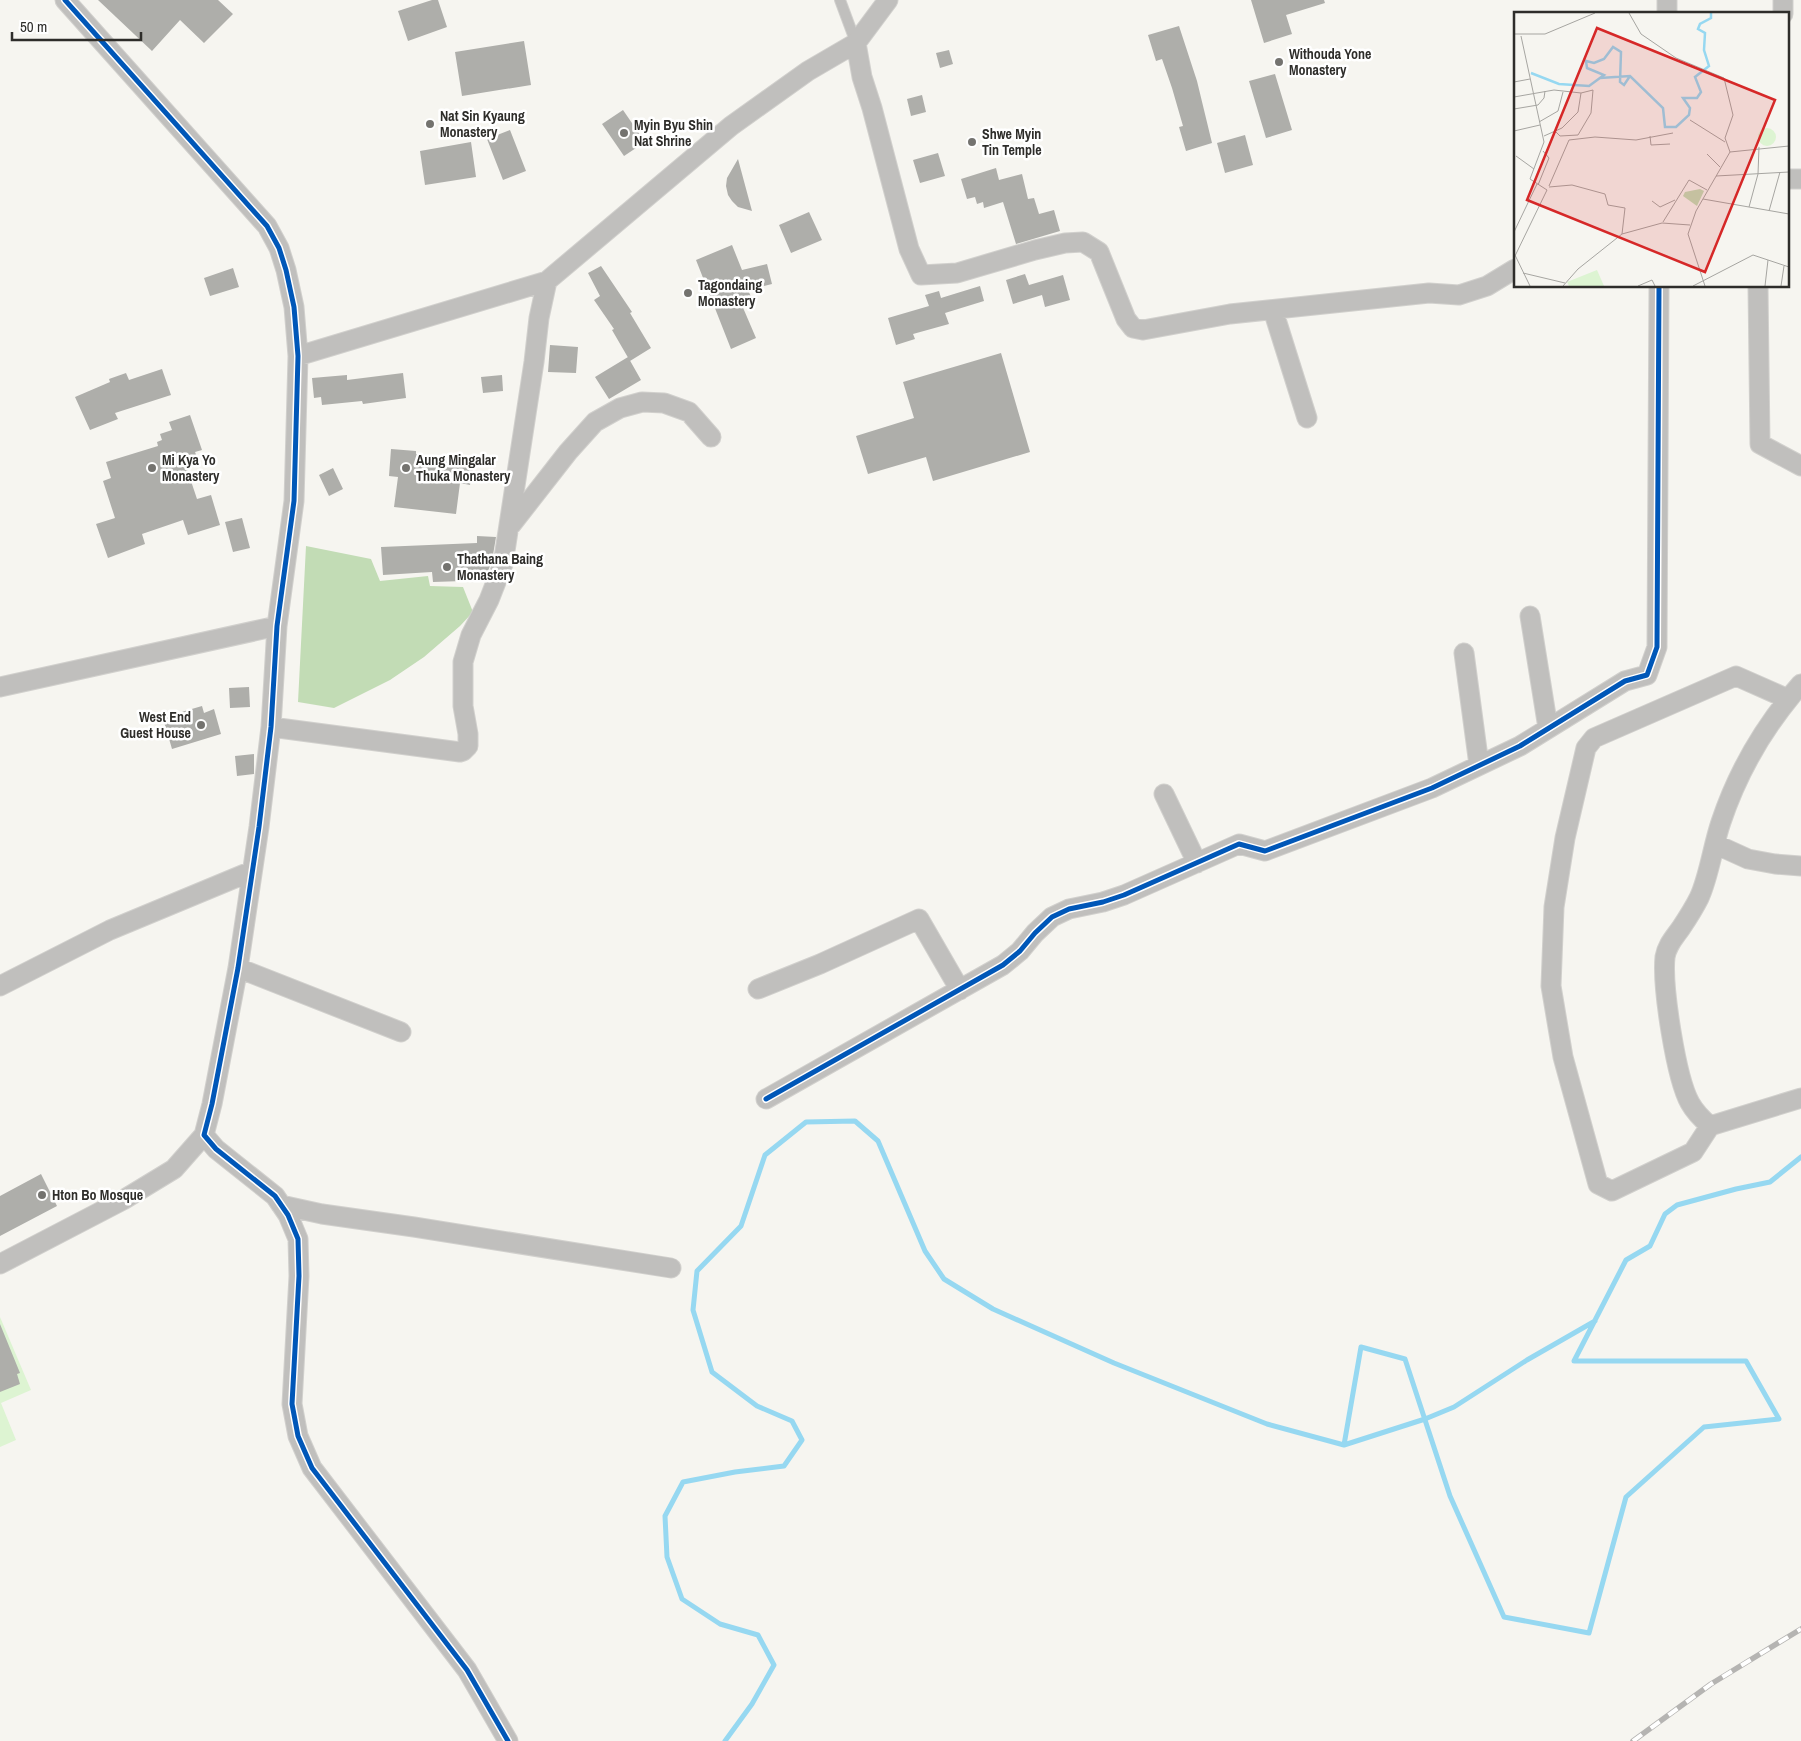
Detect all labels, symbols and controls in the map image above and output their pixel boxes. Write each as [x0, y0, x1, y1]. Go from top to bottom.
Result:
scale bar [12, 10, 141, 42]
inset map [1514, 12, 1788, 288]
text: 50 m [20, 16, 47, 37]
place label: Withouda Yone Monastery [1289, 45, 1371, 79]
marker: Withouda Yone Monastery [1273, 56, 1285, 68]
place label: Nat Sin Kyaung Monastery [440, 107, 525, 141]
place label: Myin Byu Shin Nat Shrine [634, 116, 713, 150]
marker: Nat Sin Kyaung Monastery [424, 118, 436, 130]
place label: Shwe Myin Tin Temple [982, 125, 1042, 159]
marker: Myin Byu Shin Nat Shrine [618, 127, 630, 139]
marker: Shwe Myin Tin Temple [966, 136, 978, 148]
place label: Tagondaing Monastery [698, 276, 762, 310]
marker: Tagondaing Monastery [682, 287, 694, 299]
place label: Mi Kya Yo Monastery [162, 451, 220, 485]
place label: Aung Mingalar Thuka Monastery [416, 451, 511, 485]
marker: Mi Kya Yo Monastery [146, 462, 158, 474]
marker: Aung Mingalar Thuka Monastery [400, 462, 412, 474]
place label: Thathana Baing Monastery [457, 550, 543, 584]
marker: Thathana Baing Monastery [441, 561, 453, 573]
place label: West End Guest House [120, 708, 191, 742]
marker: West End Guest House [195, 719, 207, 731]
place label: Hton Bo Mosque [52, 1186, 143, 1204]
marker: Hton Bo Mosque [36, 1189, 48, 1201]

